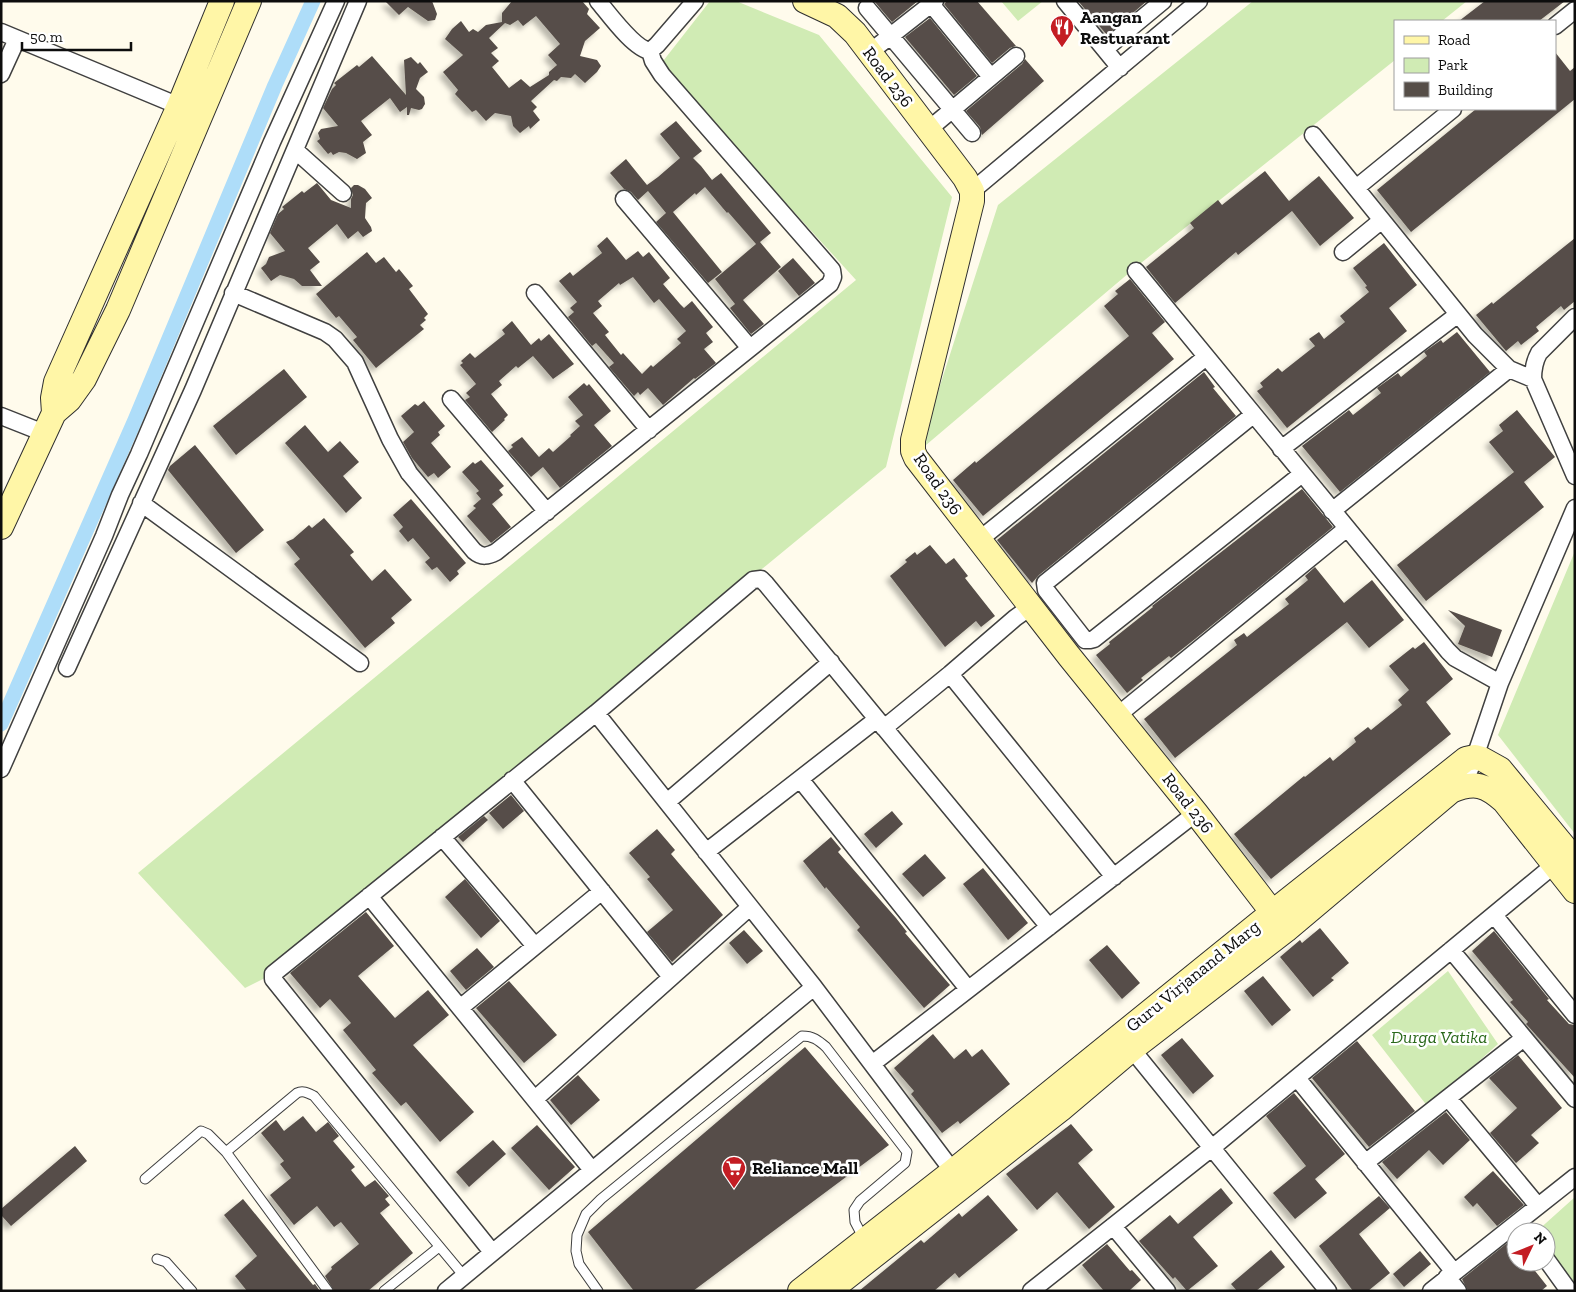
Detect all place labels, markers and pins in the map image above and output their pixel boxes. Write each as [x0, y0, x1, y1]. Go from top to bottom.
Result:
place label: Aangan Restuarant [1080, 6, 1171, 49]
restaurant icon: Aangan Restuarant [1049, 14, 1075, 48]
supermarket icon: Reliance Mall [721, 1155, 747, 1189]
place label: Reliance Mall [752, 1157, 858, 1179]

